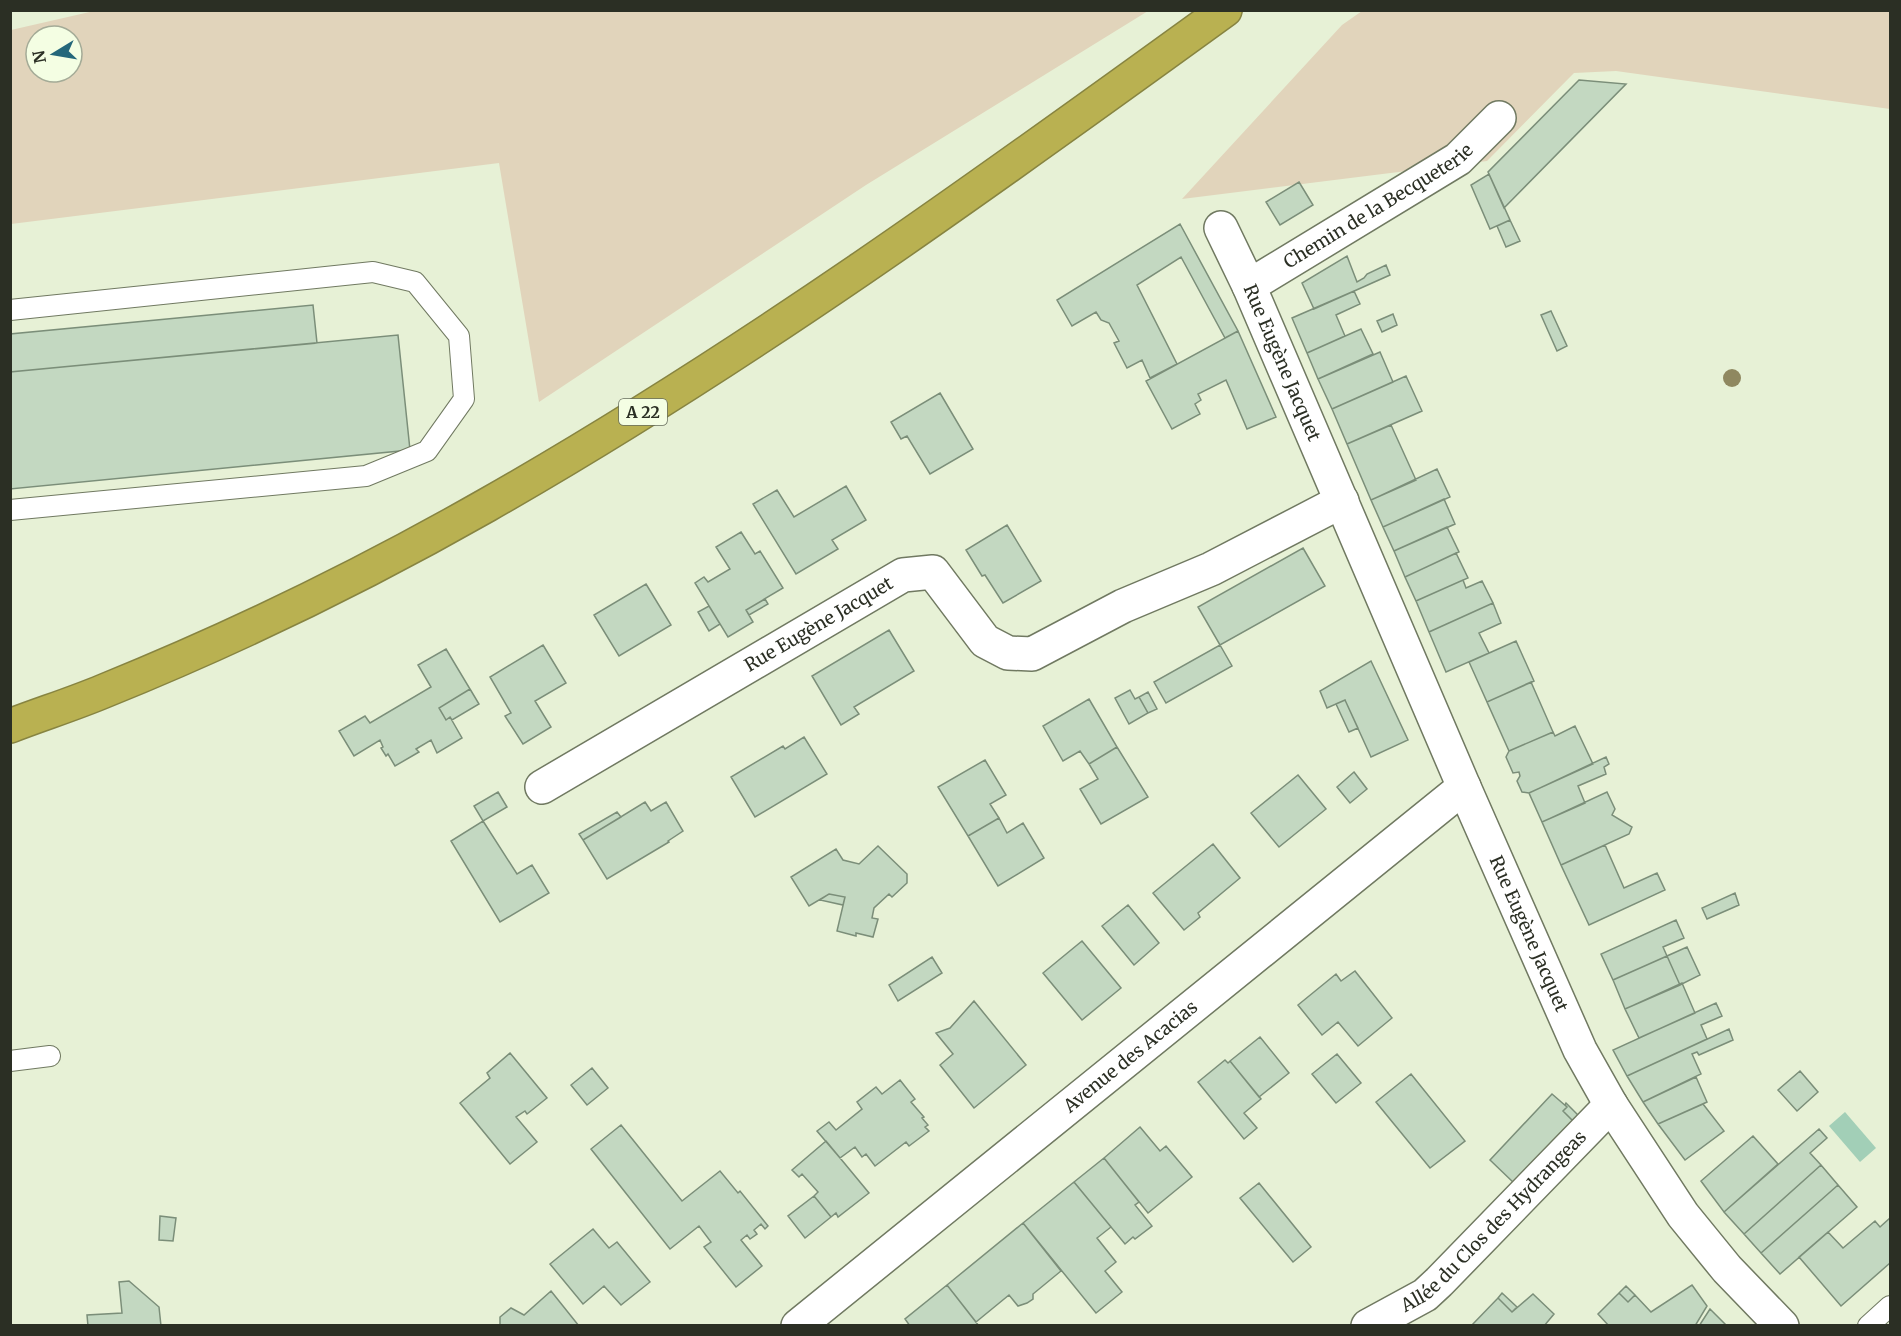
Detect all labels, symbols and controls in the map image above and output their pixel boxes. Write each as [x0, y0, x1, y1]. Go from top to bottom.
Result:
north arrow [24, 24, 84, 84]
text: N [28, 48, 50, 65]
street label: Chemin de la Becqueterie [1279, 139, 1478, 273]
street label: Rue Eugène Jacquet [1239, 281, 1326, 444]
road number: A 22 [619, 399, 667, 425]
street label: Rue Eugène Jacquet [740, 571, 897, 677]
street label: Rue Eugène Jacquet [1485, 852, 1574, 1015]
street label: Avenue des Acacias [1058, 995, 1202, 1118]
street label: Allée du Clos des Hydrangeas [1396, 1125, 1591, 1317]

